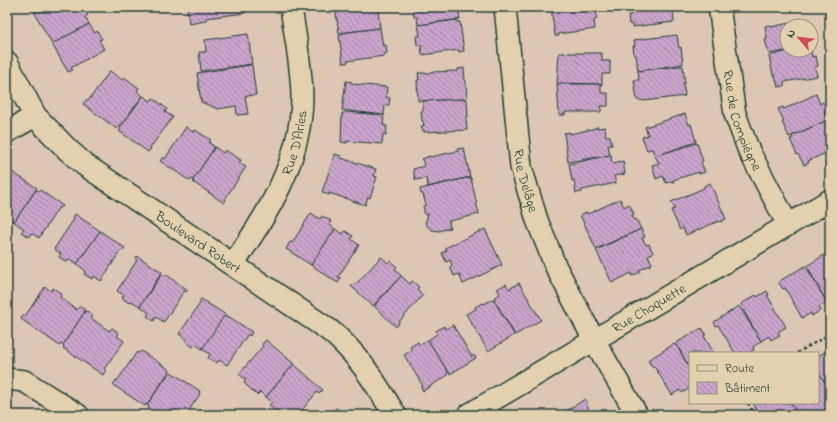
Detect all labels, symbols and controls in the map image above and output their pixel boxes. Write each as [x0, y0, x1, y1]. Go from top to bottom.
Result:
north arrow [779, 18, 819, 58]
text: N [782, 27, 800, 41]
street label: Rue de Compiègne [717, 69, 767, 176]
street label: Rue D'Arles [277, 110, 313, 179]
street label: Rue Delâge [507, 148, 543, 216]
street label: Boulevard Robert [150, 206, 245, 280]
street label: Rue Choquette [608, 278, 691, 339]
legend [689, 352, 819, 404]
text: Route [725, 360, 755, 378]
text: Bâtiment [724, 380, 770, 398]

